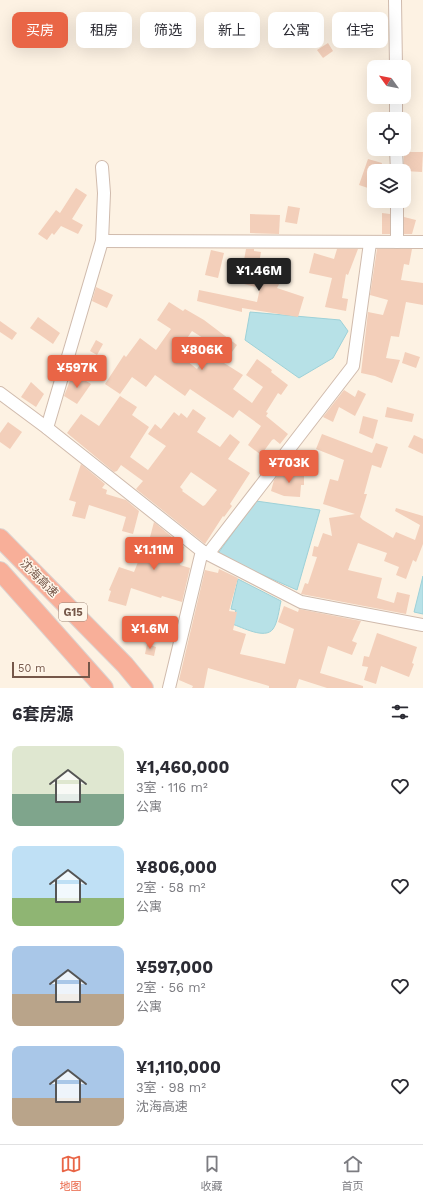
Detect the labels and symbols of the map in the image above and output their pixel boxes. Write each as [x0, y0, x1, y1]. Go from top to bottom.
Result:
north arrow [367, 60, 411, 104]
pin: ¥1.46M [226, 258, 292, 292]
pin: ¥806K [174, 337, 230, 371]
pin: ¥597K [49, 355, 105, 389]
pin: ¥703K [261, 450, 317, 484]
pin: ¥1.11M [121, 537, 187, 571]
street label: 沈海高速 [17, 556, 61, 600]
road number: G15 [59, 603, 87, 621]
pin: ¥1.6M [122, 616, 178, 650]
scale bar [12, 660, 90, 679]

